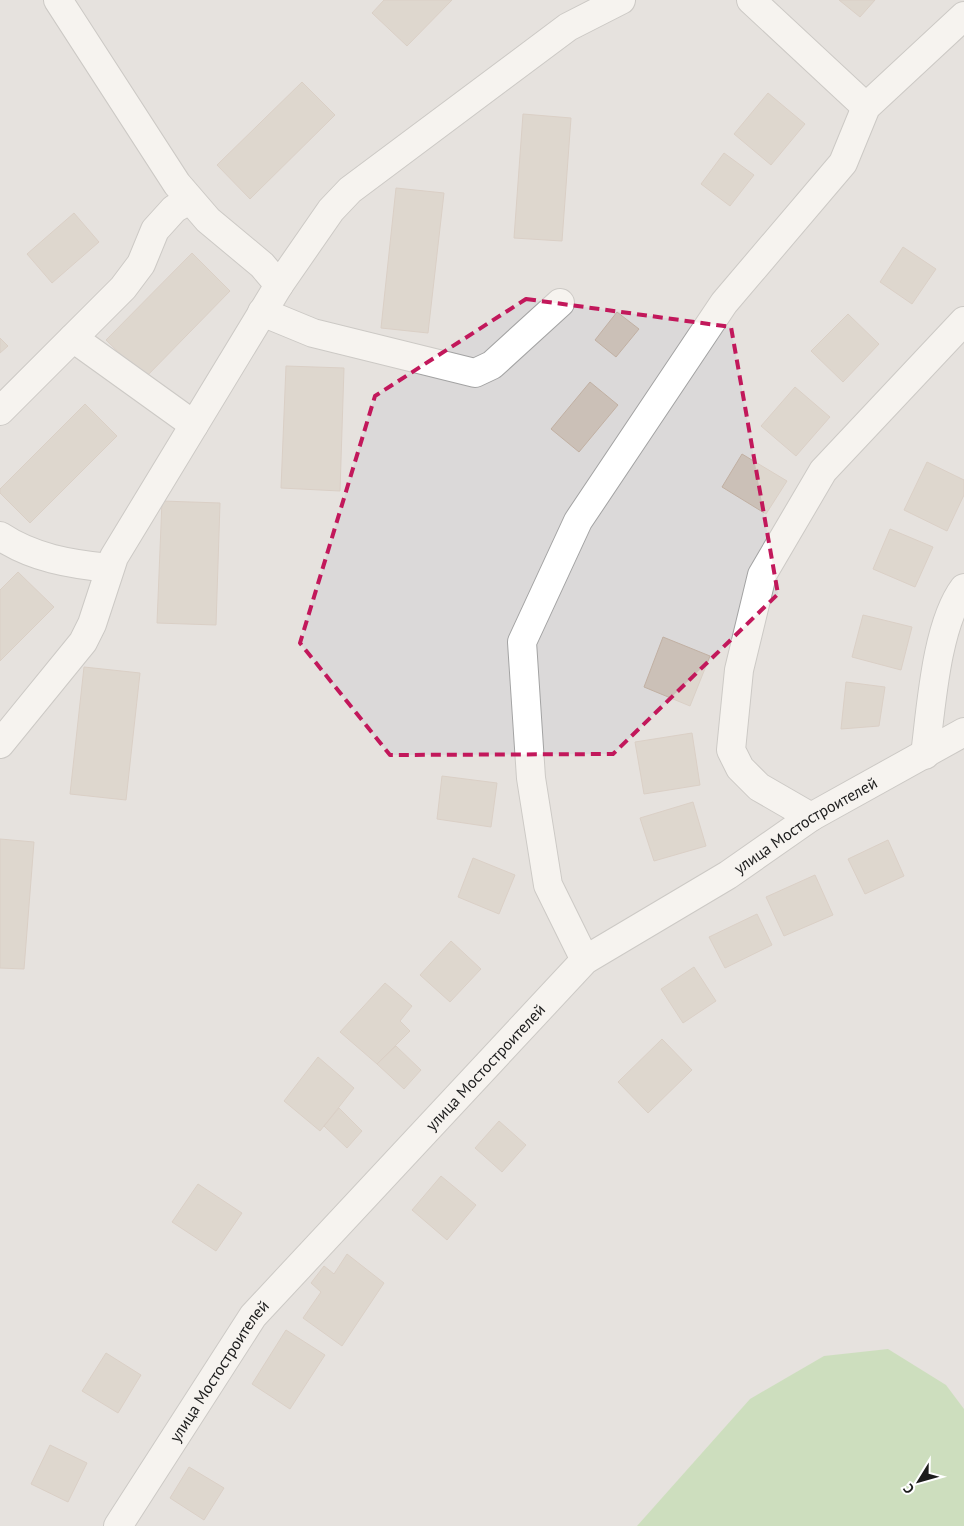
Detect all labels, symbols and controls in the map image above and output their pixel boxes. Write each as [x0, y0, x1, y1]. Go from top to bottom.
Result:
street label: улица Мостостроителей [730, 772, 881, 878]
street label: улица Мостостроителей [421, 1000, 549, 1135]
street label: улица Мостостроителей [165, 1296, 273, 1446]
north arrow [894, 1456, 944, 1506]
text: С [899, 1480, 918, 1497]

